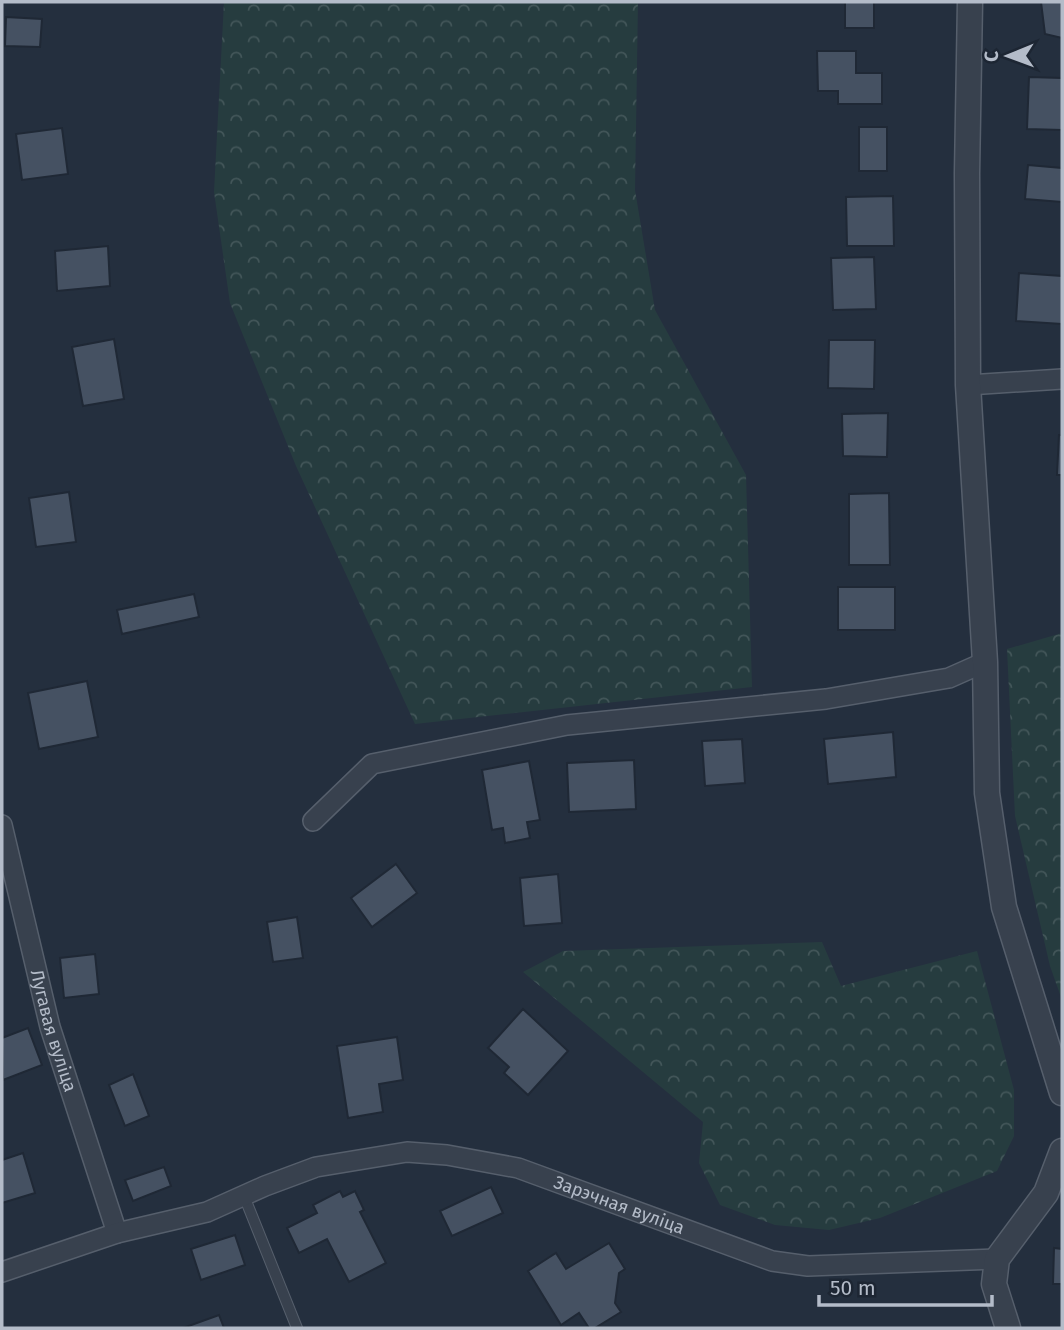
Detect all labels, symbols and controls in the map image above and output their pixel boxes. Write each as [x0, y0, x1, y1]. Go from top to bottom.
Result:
north arrow [973, 21, 1043, 91]
text: С [980, 51, 1003, 62]
street label: Лугавая вуліца [26, 967, 81, 1095]
street label: Зарэчная вуліца [551, 1171, 687, 1239]
scale bar [819, 1264, 992, 1308]
text: 50 m [830, 1275, 876, 1301]

